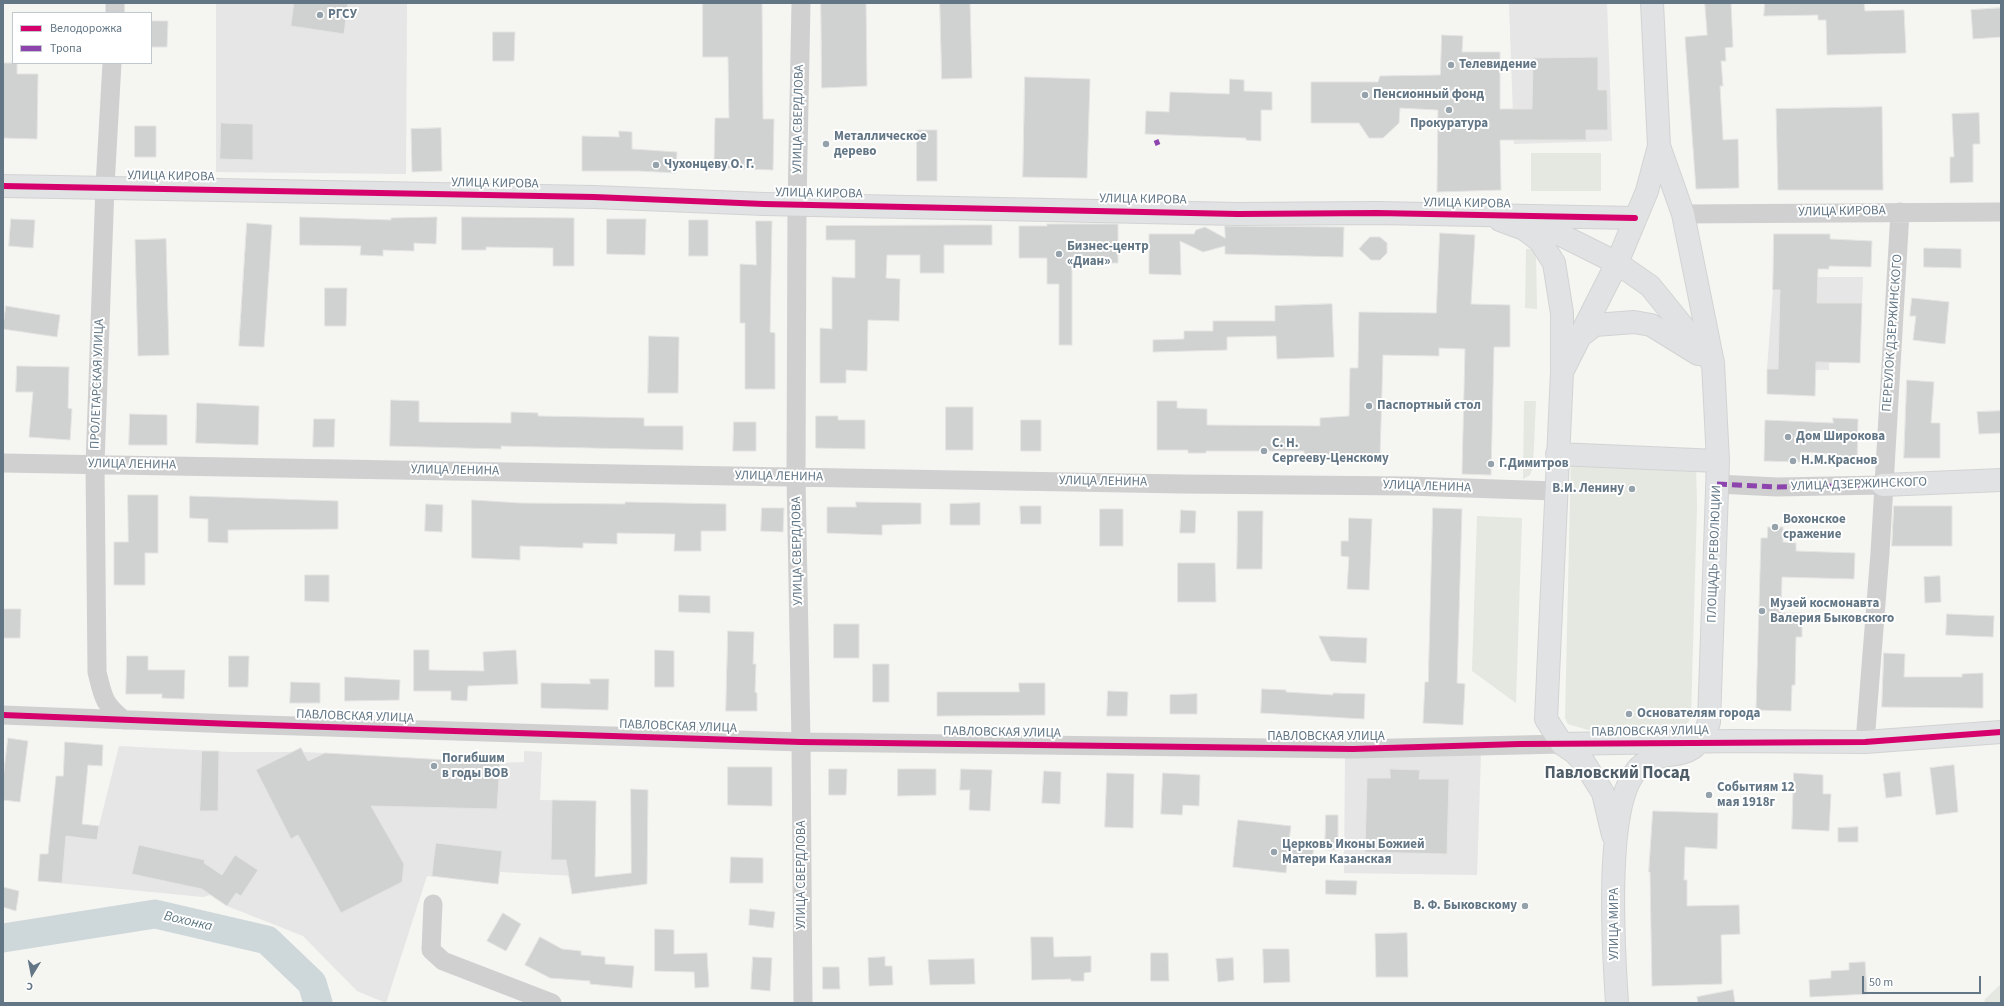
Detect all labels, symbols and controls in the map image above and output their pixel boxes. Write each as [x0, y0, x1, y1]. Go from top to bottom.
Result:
place label: РГСУ [328, 7, 357, 23]
marker: РГСУ [315, 10, 325, 20]
legend [12, 12, 152, 64]
text: Велодорожка [50, 20, 122, 37]
text: Тропа [50, 40, 82, 57]
place label: Телевидение [1459, 57, 1537, 73]
marker: Телевидение [1446, 60, 1456, 70]
street label: УЛИЦА СВЕРДЛОВА [790, 64, 808, 174]
place label: Пенсионный фонд [1373, 87, 1484, 103]
marker: Пенсионный фонд [1360, 90, 1370, 100]
marker: Прокуратура [1444, 105, 1454, 115]
place label: Прокуратура [1410, 116, 1488, 132]
place label: Металлическое дерево [834, 129, 927, 160]
marker: Металлическое дерево [821, 139, 831, 149]
place label: Чухонцеву О. Г. [664, 157, 754, 173]
marker: Чухонцеву О. Г. [651, 160, 661, 170]
street label: УЛИЦА КИРОВА [127, 168, 215, 186]
street label: УЛИЦА КИРОВА [451, 175, 539, 193]
street label: УЛИЦА КИРОВА [775, 185, 863, 203]
street label: УЛИЦА КИРОВА [1099, 191, 1187, 209]
street label: УЛИЦА КИРОВА [1423, 195, 1511, 213]
street label: УЛИЦА КИРОВА [1798, 203, 1886, 221]
place label: Бизнес-центр «Диан» [1067, 239, 1149, 270]
marker: Бизнес-центр «Диан» [1054, 249, 1064, 259]
street label: ПЕРЕУЛОК ДЗЕРЖИНСКОГО [1880, 254, 1906, 412]
street label: ПРОЛЕТАРСКАЯ УЛИЦА [88, 319, 108, 449]
place label: Паспортный стол [1377, 398, 1481, 414]
marker: Паспортный стол [1364, 401, 1374, 411]
place label: Дом Широкова [1796, 429, 1885, 445]
marker: Дом Широкова [1783, 432, 1793, 442]
place label: С. Н. Сергееву-Ценскому [1272, 436, 1389, 467]
marker: С. Н. Сергееву-Ценскому [1259, 446, 1269, 456]
place label: Н.М.Краснов [1801, 453, 1877, 469]
street label: УЛИЦА ЛЕНИНА [88, 456, 176, 474]
place label: Г.Димитров [1499, 456, 1569, 472]
marker: Н.М.Краснов [1788, 456, 1798, 466]
marker: Г.Димитров [1486, 459, 1496, 469]
street label: УЛИЦА ЛЕНИНА [411, 462, 499, 480]
street label: УЛИЦА ЛЕНИНА [735, 468, 823, 486]
street label: УЛИЦА ЛЕНИНА [1059, 473, 1147, 491]
street label: УЛИЦА ДЗЕРЖИНСКОГО [1791, 475, 1927, 495]
street label: УЛИЦА ЛЕНИНА [1383, 478, 1471, 496]
place label: В.И. Ленину [1552, 481, 1624, 497]
marker: В.И. Ленину [1627, 484, 1637, 494]
street label: ПЛОЩАДЬ РЕВОЛЮЦИИ [1705, 485, 1725, 623]
street label: УЛИЦА СВЕРДЛОВА [789, 496, 807, 606]
place label: Вохонское сражение [1783, 512, 1846, 543]
marker: Вохонское сражение [1770, 522, 1780, 532]
place label: Музей космонавта Валерия Быковского [1770, 596, 1894, 627]
marker: Музей космонавта Валерия Быковского [1757, 606, 1767, 616]
place label: Основателям города [1637, 706, 1760, 722]
street label: ПАВЛОВСКАЯ УЛИЦА [296, 707, 414, 727]
marker: Основателям города [1624, 709, 1634, 719]
street label: ПАВЛОВСКАЯ УЛИЦА [619, 717, 737, 737]
street label: ПАВЛОВСКАЯ УЛИЦА [1591, 723, 1709, 741]
street label: ПАВЛОВСКАЯ УЛИЦА [943, 724, 1061, 742]
street label: ПАВЛОВСКАЯ УЛИЦА [1267, 729, 1385, 745]
place label: Погибшим в годы ВОВ [442, 751, 508, 782]
marker: Погибшим в годы ВОВ [429, 761, 439, 771]
district label: Павловский Посад [1544, 764, 1690, 784]
place label: Событиям 12 мая 1918г [1717, 780, 1795, 811]
marker: Событиям 12 мая 1918г [1704, 790, 1714, 800]
street label: УЛИЦА СВЕРДЛОВА [794, 821, 810, 929]
place label: Церковь Иконы Божией Матери Казанская [1282, 837, 1425, 868]
marker: Церковь Иконы Божией Матери Казанская [1269, 847, 1279, 857]
street label: УЛИЦА МИРА [1607, 888, 1623, 960]
place label: В. Ф. Быковскому [1413, 898, 1517, 914]
marker: В. Ф. Быковскому [1520, 901, 1530, 911]
water label: Вохонка [162, 908, 214, 936]
north arrow [12, 954, 52, 994]
scale bar [1864, 968, 1983, 994]
text: 50 m [1869, 974, 1893, 991]
text: С [25, 978, 34, 994]

